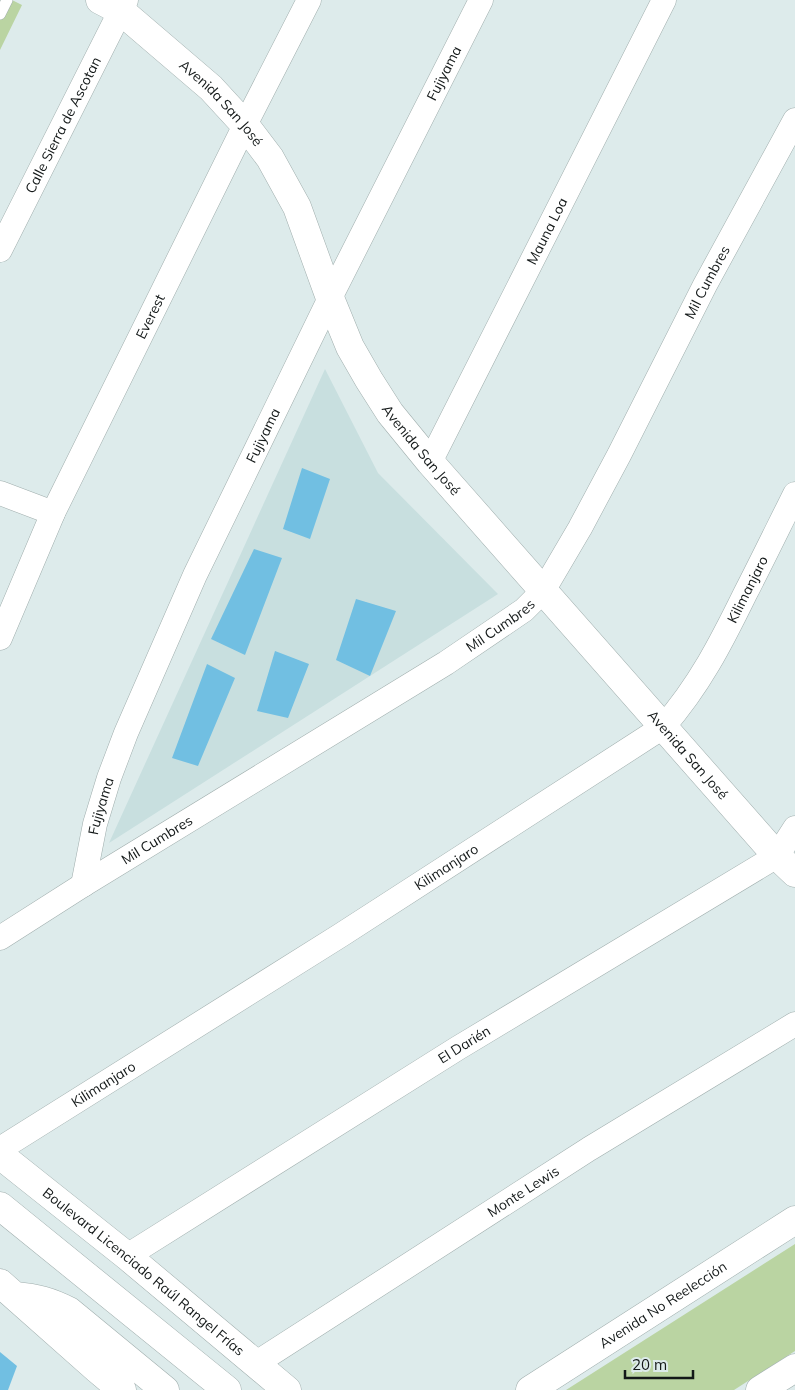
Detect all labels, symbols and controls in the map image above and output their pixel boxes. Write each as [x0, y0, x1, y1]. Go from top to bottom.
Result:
street label: Fujiyama [423, 43, 465, 103]
street label: Calle Sierra de Ascotan [21, 54, 105, 196]
street label: Avenida San José [176, 56, 267, 150]
street label: Mauna Loa [523, 194, 571, 267]
street label: Mil Cumbres [680, 242, 734, 322]
street label: Everest [132, 291, 169, 342]
street label: Avenida San José [378, 401, 464, 499]
street label: Fujiyama [242, 405, 284, 466]
street label: Kilimanjaro [723, 553, 772, 626]
street label: Mil Cumbres [462, 595, 539, 656]
street label: Avenida San José [644, 706, 732, 803]
street label: Fujiyama [84, 775, 118, 836]
street label: Mil Cumbres [118, 811, 196, 868]
street label: Kilimanjaro [411, 840, 482, 894]
street label: El Darién [434, 1022, 494, 1067]
street label: Kilimanjaro [68, 1057, 139, 1111]
street label: Monte Lewis [484, 1162, 563, 1221]
street label: Boulevard Licenciado Raúl Rangel Frías [39, 1184, 248, 1360]
street label: Avenida No Reelección [596, 1257, 730, 1352]
scale bar [625, 1348, 692, 1380]
text: 20 m [632, 1355, 667, 1374]

